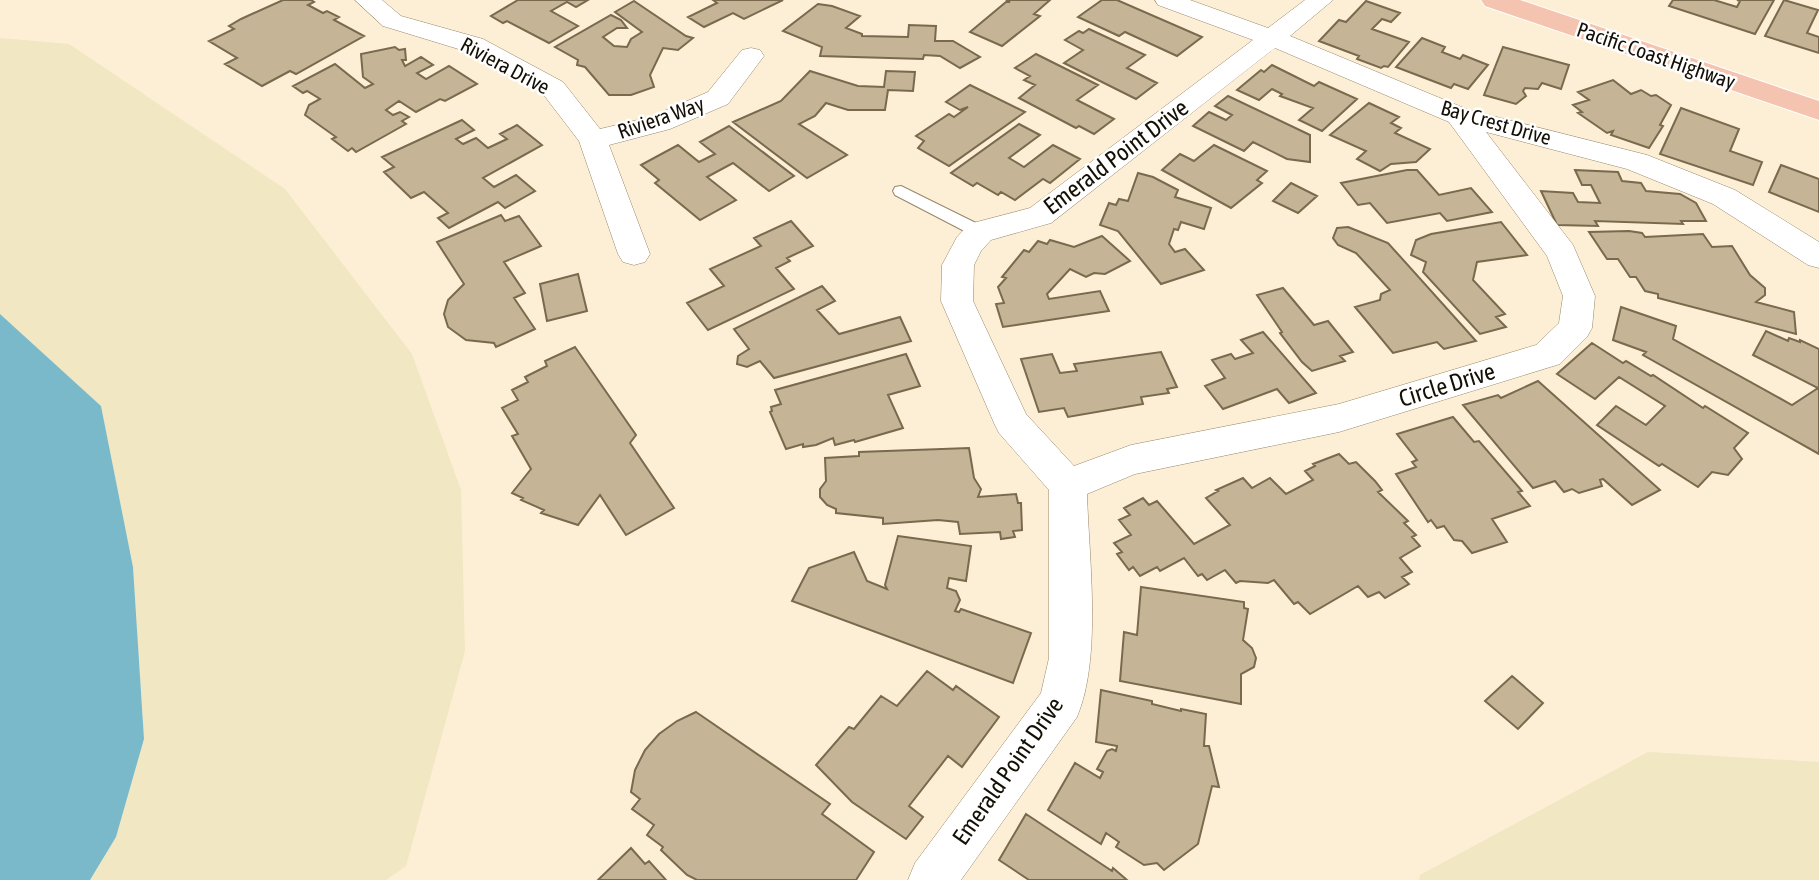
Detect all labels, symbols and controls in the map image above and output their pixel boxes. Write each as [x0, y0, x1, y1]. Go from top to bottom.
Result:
street label: Pacific Coast Highway [1574, 17, 1739, 94]
street label: Riviera Drive [457, 32, 554, 99]
street label: Riviera Way [614, 91, 707, 143]
street label: Emerald Point Drive [1038, 94, 1193, 220]
street label: Bay Crest Drive [1438, 95, 1554, 149]
street label: Circle Drive [1395, 357, 1498, 412]
street label: Emerald Point Drive [947, 692, 1068, 850]

